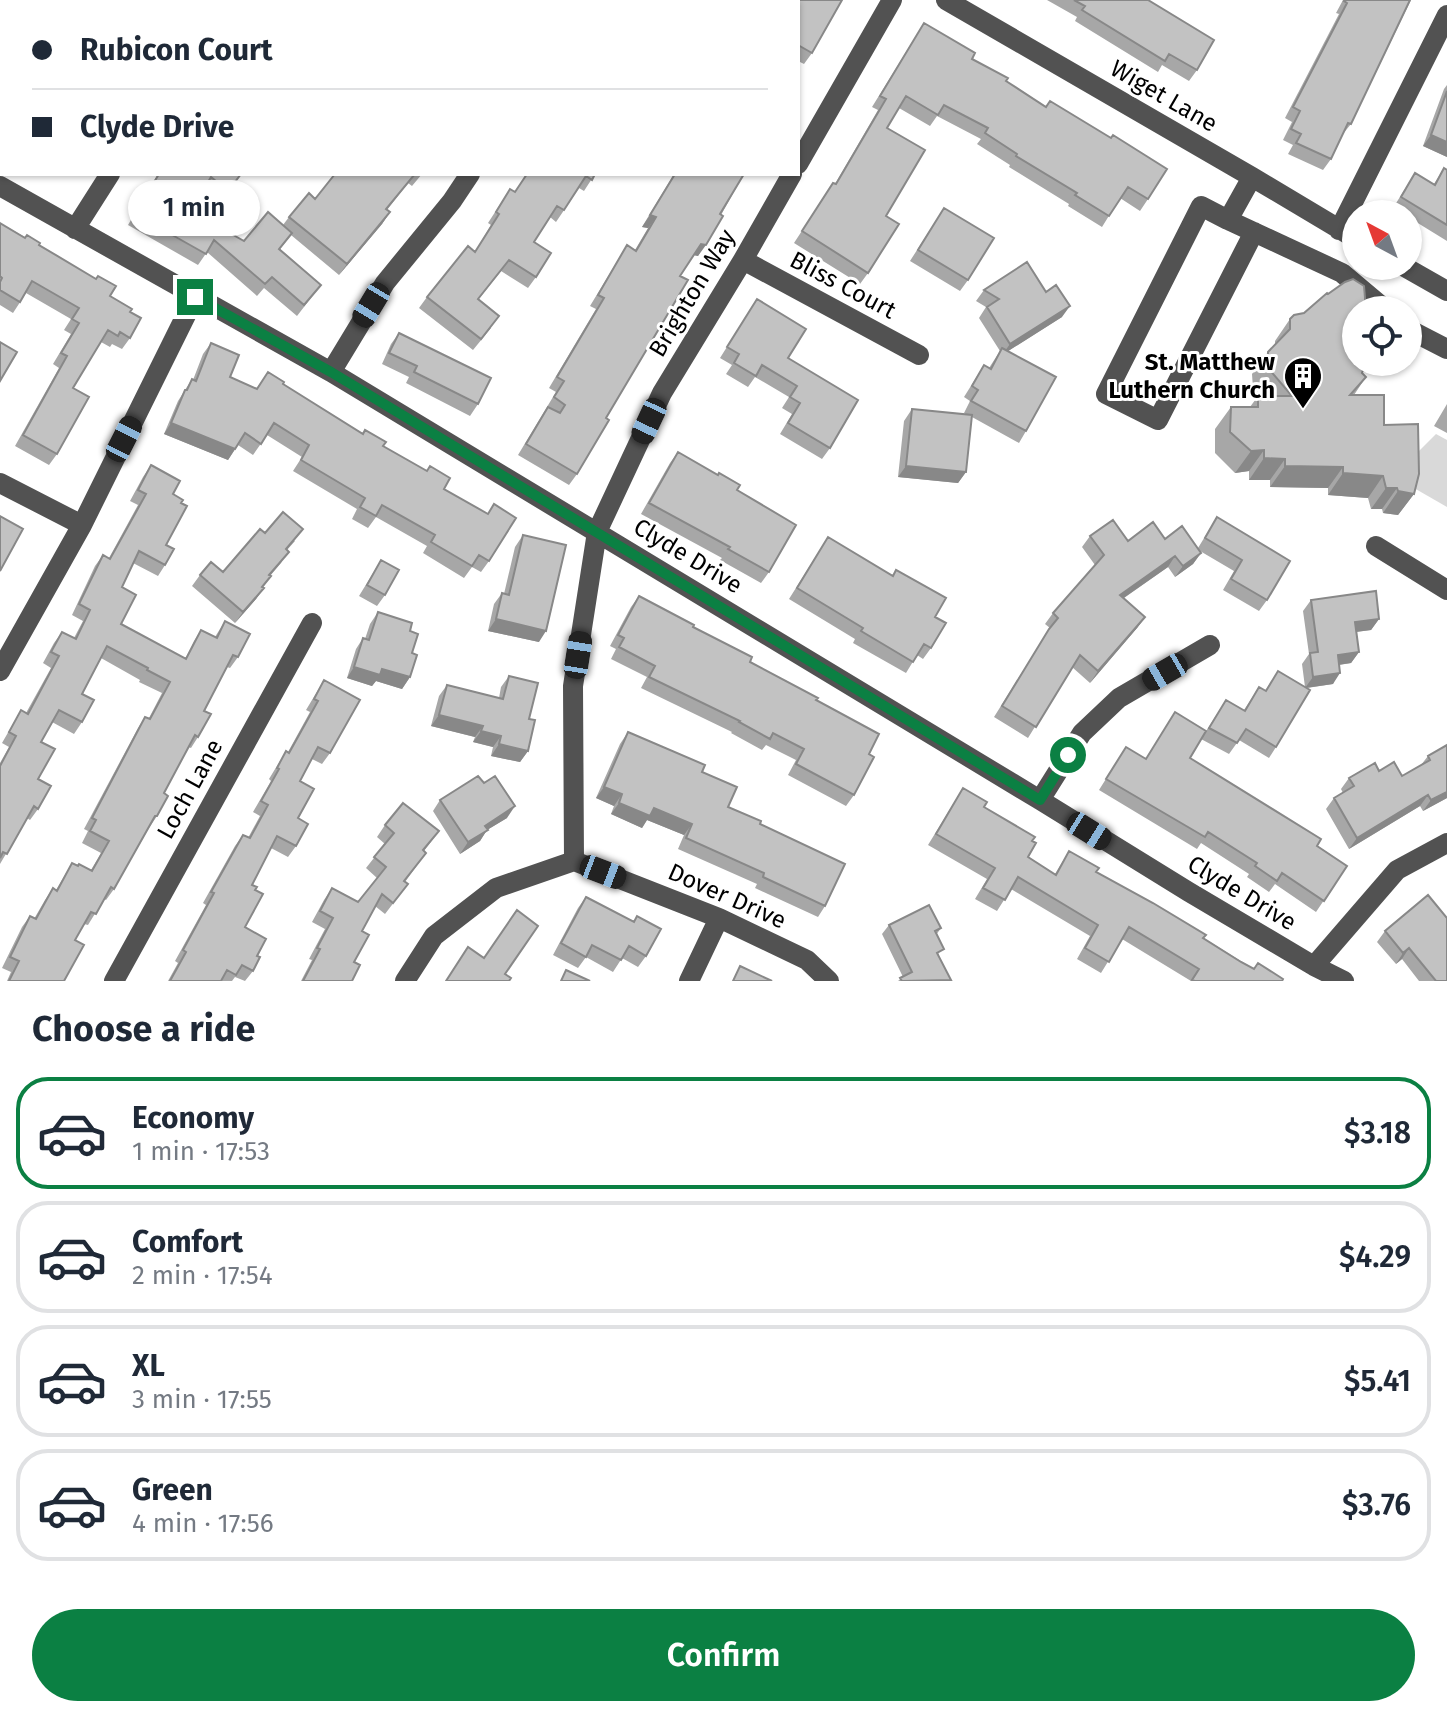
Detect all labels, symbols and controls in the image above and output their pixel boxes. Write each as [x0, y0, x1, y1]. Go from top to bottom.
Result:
text: Rubicon Court [80, 32, 273, 68]
street label: Wiget Lane [1106, 54, 1222, 138]
text: Clyde Drive [80, 109, 234, 145]
callout: 1 min [129, 181, 261, 237]
text: 1 min [163, 192, 225, 223]
north arrow [1342, 200, 1422, 280]
map controls [1342, 200, 1422, 376]
street label: Brighton Way [643, 224, 741, 362]
street label: Bliss Court [785, 245, 901, 325]
car [348, 278, 394, 332]
route end [177, 279, 213, 315]
button: locate [1342, 296, 1422, 376]
place label: St. Matthew Luthern Church [1108, 348, 1275, 404]
building icon: St. Matthew Luthern Church [1282, 355, 1324, 410]
car [628, 394, 670, 448]
car [102, 412, 146, 466]
street label: Clyde Drive [629, 513, 747, 599]
car [562, 629, 594, 681]
car [1138, 650, 1192, 694]
street label: Loch Lane [151, 734, 229, 844]
route start [1050, 737, 1086, 773]
car [1062, 808, 1116, 854]
street label: Clyde Drive [1183, 850, 1301, 936]
car [576, 852, 630, 892]
street label: Dover Drive [664, 858, 790, 934]
text: Choose a ride [32, 1007, 255, 1051]
icon: car [36, 1097, 108, 1169]
text: Economy [132, 1100, 254, 1136]
text: $3.18 [1344, 1115, 1411, 1151]
text: 1 min · 17:53 [132, 1136, 270, 1167]
icon: car [36, 1221, 108, 1293]
text: Comfort [132, 1224, 243, 1260]
text: $4.29 [1339, 1239, 1411, 1275]
text: 2 min · 17:54 [132, 1260, 273, 1291]
icon: car [36, 1345, 108, 1417]
text: XL [132, 1348, 165, 1384]
text: $5.41 [1344, 1363, 1411, 1399]
text: 3 min · 17:55 [132, 1384, 272, 1415]
icon: car [36, 1469, 108, 1541]
text: Green [132, 1472, 213, 1508]
text: $3.76 [1342, 1487, 1411, 1523]
text: 4 min · 17:56 [132, 1508, 274, 1539]
button: Confirm [32, 1609, 1415, 1701]

